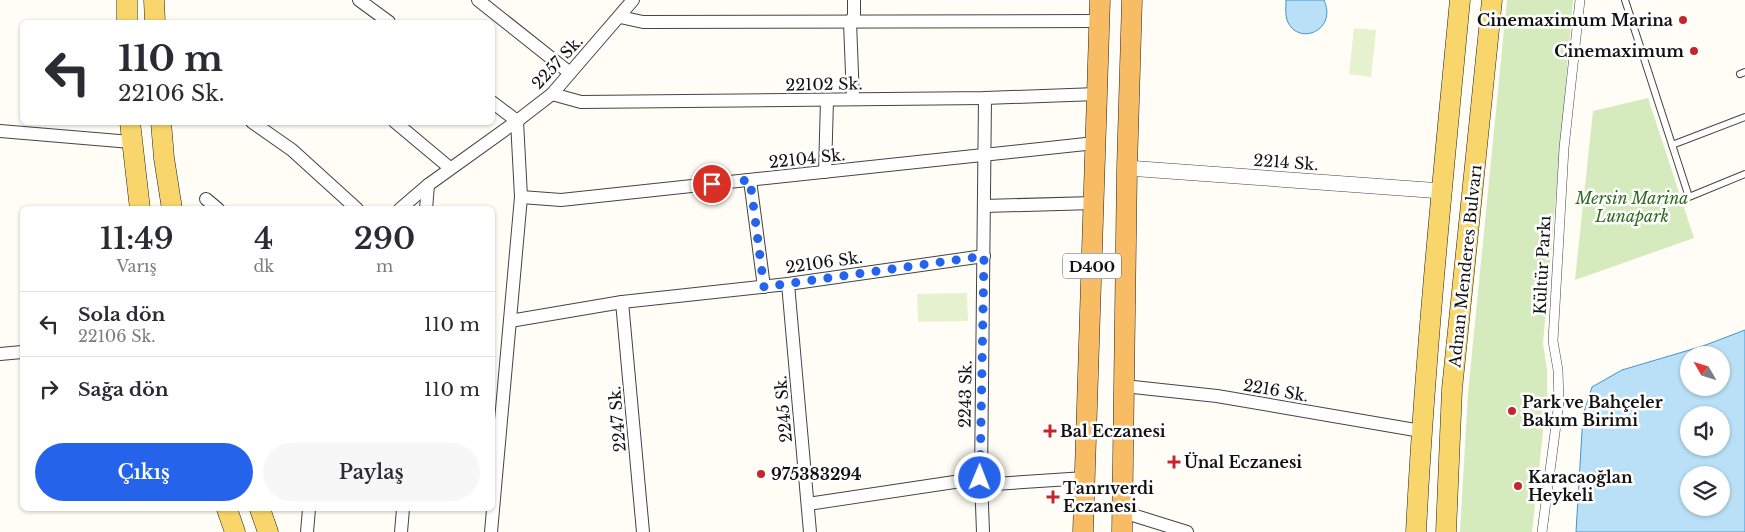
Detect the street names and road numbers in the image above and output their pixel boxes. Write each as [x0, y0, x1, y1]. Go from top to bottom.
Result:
street label: 2257 Sk. [527, 31, 587, 93]
street label: 22102 Sk. [785, 73, 863, 95]
street label: 22104 Sk. [768, 144, 846, 172]
street label: 2214 Sk. [1253, 150, 1319, 174]
street label: Adnan Menderes Bulvarı [1444, 163, 1486, 369]
street label: Kültür Parkı [1529, 214, 1555, 315]
street label: 22106 Sk. [784, 247, 864, 277]
road number: D400 [1063, 254, 1121, 278]
street label: 2243 Sk. [954, 360, 976, 428]
street label: 2216 Sk. [1242, 374, 1310, 406]
street label: 2245 Sk. [770, 375, 796, 443]
street label: 2247 Sk. [604, 385, 630, 453]

